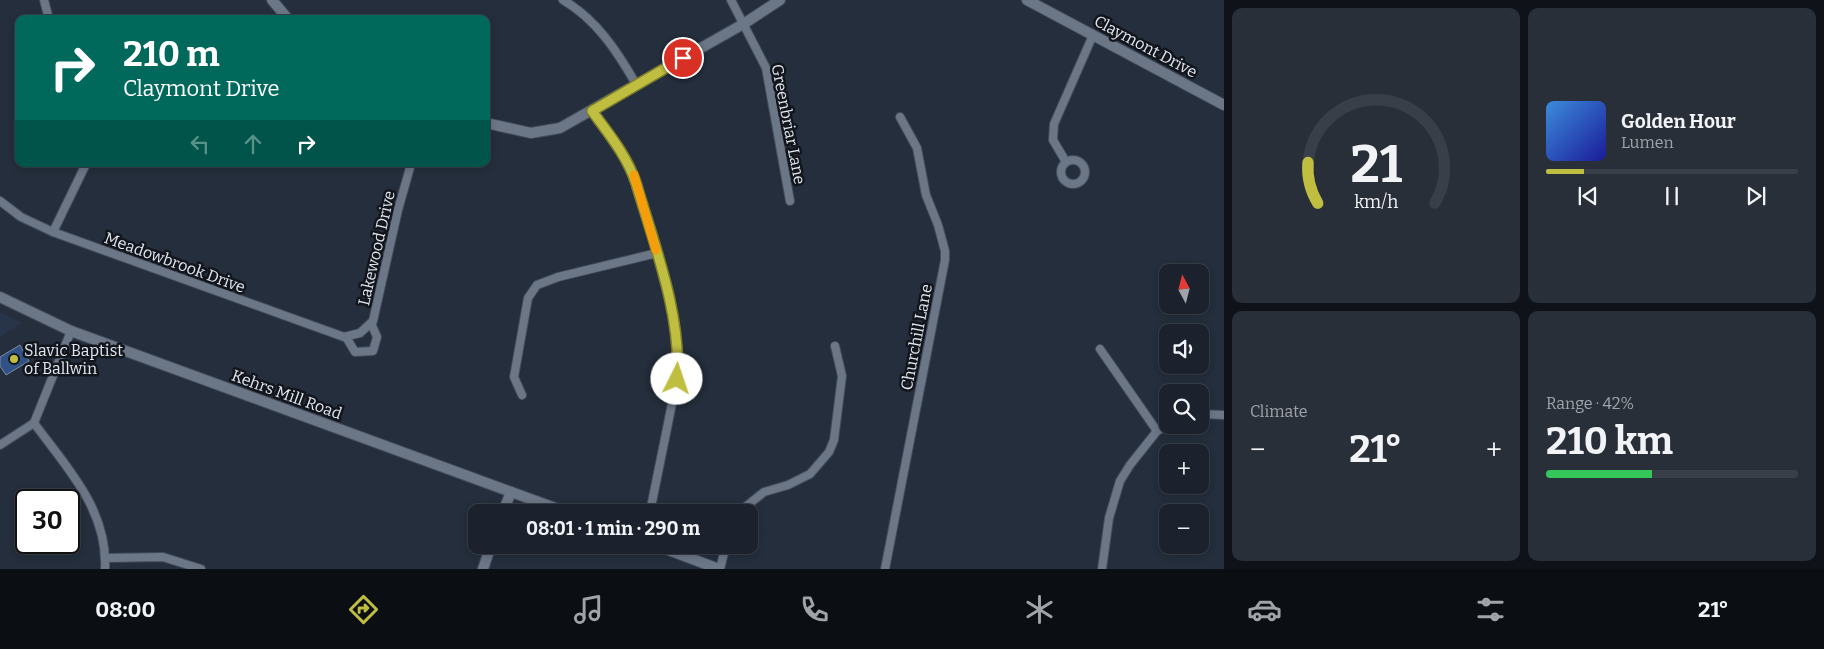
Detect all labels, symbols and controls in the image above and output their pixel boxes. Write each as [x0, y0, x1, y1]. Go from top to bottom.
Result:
street label: Claymont Drive [1091, 11, 1201, 82]
text: 210 m [123, 33, 220, 75]
icon: right [40, 35, 105, 100]
pin [662, 37, 704, 79]
icon: arrive [669, 44, 697, 72]
street label: Greenbriar Lane [768, 62, 809, 186]
text: Claymont Drive [123, 75, 280, 102]
text: Golden Hour [1621, 110, 1736, 133]
icon: left [186, 130, 214, 158]
icon: ahead [239, 130, 267, 158]
icon: right [292, 130, 320, 158]
text: 21 [1350, 133, 1402, 196]
text: Lumen [1621, 133, 1674, 152]
icon: previous [1574, 182, 1602, 210]
icon: pause [1658, 182, 1686, 210]
icon: next [1742, 182, 1770, 210]
street label: Lakewood Drive [354, 189, 399, 307]
text: km/h [1354, 191, 1398, 213]
street label: Meadowbrook Drive [102, 228, 248, 297]
north arrow [1159, 264, 1209, 314]
map controls [1159, 264, 1209, 554]
street label: Churchill Lane [897, 282, 936, 392]
button: sound [1159, 324, 1209, 374]
place label: Slavic Baptist of Ballwin [24, 341, 123, 378]
position arrow [650, 352, 702, 404]
marker: Slavic Baptist of Ballwin [8, 353, 20, 365]
street label: Kehrs Mill Road [229, 366, 345, 423]
button: search [1159, 384, 1209, 434]
text: Range · 42% [1546, 394, 1634, 413]
text: Climate [1250, 402, 1308, 421]
text: 210 km [1546, 418, 1673, 464]
text: 21° [1349, 426, 1402, 472]
text: − [1250, 433, 1265, 466]
text: + [1486, 433, 1502, 466]
button: + [1159, 444, 1209, 494]
speed limit sign: 30 [15, 489, 80, 554]
button: − [1159, 504, 1209, 554]
text: 08:01 · 1 min · 290 m [526, 517, 700, 540]
icon: directions [346, 592, 381, 627]
icon: music [571, 592, 606, 627]
icon: phone [797, 592, 832, 627]
icon: climate [1022, 592, 1057, 627]
icon: car [1247, 592, 1282, 627]
icon: filters [1473, 592, 1508, 627]
text: 08:00 [95, 596, 155, 623]
text: 21° [1698, 596, 1729, 623]

